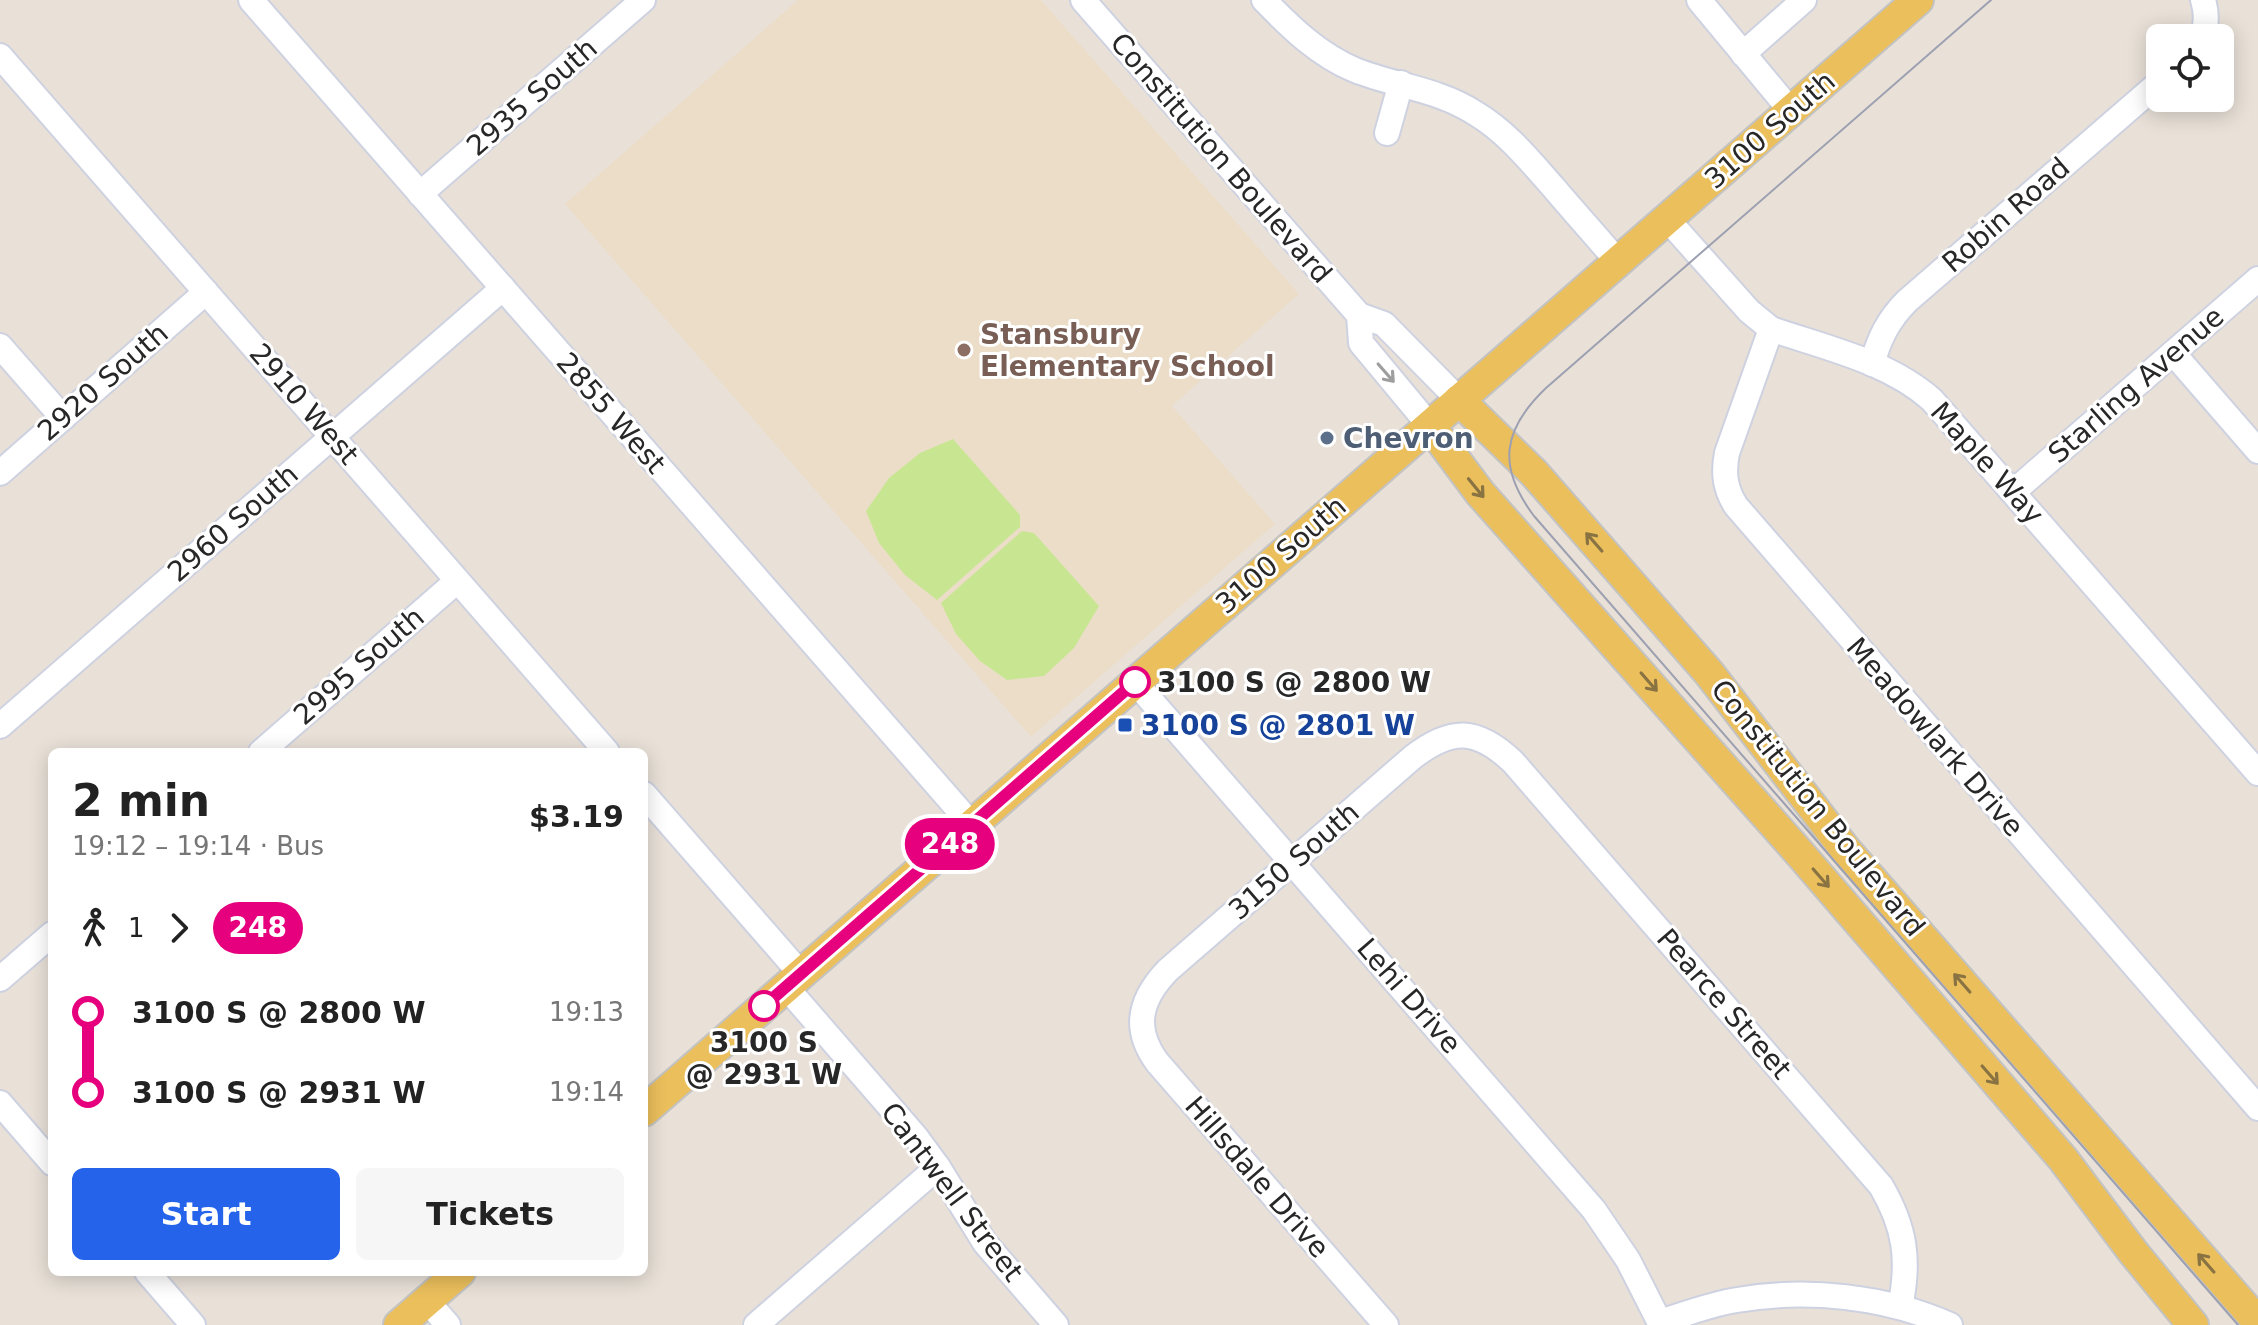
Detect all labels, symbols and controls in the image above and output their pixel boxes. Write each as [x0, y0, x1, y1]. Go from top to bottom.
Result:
map controls [2146, 24, 2234, 112]
button: locate [2146, 24, 2234, 112]
street label: Constitution Boulevard [1103, 26, 1339, 290]
street label: 2935 South [460, 32, 604, 162]
street label: 3100 South [1698, 65, 1842, 195]
street label: Robin Road [1936, 151, 2076, 279]
street label: Starling Avenue [2042, 300, 2230, 470]
street label: 2920 South [31, 317, 175, 447]
place label: Stansbury Elementary School [980, 318, 1275, 383]
street label: 2910 West [243, 337, 365, 471]
marker: Stansbury Elementary School [955, 341, 973, 359]
street label: 2855 West [550, 346, 672, 480]
one-way arrow [1377, 363, 1395, 383]
street label: Maple Way [1924, 395, 2050, 531]
place label: Chevron [1343, 422, 1474, 455]
marker: Chevron [1318, 429, 1336, 447]
street label: 2960 South [161, 458, 305, 588]
one-way arrow [1468, 477, 1485, 498]
street label: 3100 South [1209, 490, 1353, 620]
one-way arrow [1585, 532, 1603, 552]
street label: 2995 South [287, 601, 431, 731]
street label: Meadowlark Drive [1840, 631, 2030, 843]
place label: 3100 S @ 2800 W [1157, 666, 1431, 699]
marker: 3100 S @ 2800 W [1120, 667, 1150, 697]
one-way arrow [1640, 672, 1658, 692]
street label: Constitution Boulevard [1704, 673, 1932, 943]
place label: 3100 S @ 2801 W [1141, 709, 1415, 742]
marker: 3100 S @ 2801 W [1116, 716, 1134, 734]
text: 2 min [72, 775, 210, 826]
street label: 3150 South [1222, 796, 1366, 926]
text: $3.19 [529, 799, 624, 834]
line badge: 248 [904, 818, 996, 870]
text: 248 [921, 827, 979, 860]
text: 19:12 – 19:14 · Bus [72, 831, 324, 861]
one-way arrow [1812, 867, 1830, 887]
icon: walk [72, 906, 116, 950]
icon: forward [157, 906, 201, 950]
text: 248 [229, 911, 287, 944]
text: 1 [128, 913, 145, 943]
street label: Pearce Street [1650, 922, 1798, 1086]
street label: Lehi Drive [1350, 932, 1468, 1060]
one-way arrow [1953, 973, 1971, 993]
marker: 3100 S @ 2931 W [749, 991, 779, 1021]
text: 3100 S @ 2800 W [132, 995, 425, 1030]
text: 19:13 [549, 997, 624, 1027]
place label: 3100 S @ 2931 W [686, 1026, 842, 1091]
one-way arrow [1981, 1064, 1999, 1084]
text: 3100 S @ 2931 W [132, 1075, 425, 1110]
text: 19:14 [549, 1077, 624, 1107]
street label: Hillsdale Drive [1178, 1090, 1336, 1264]
street label: Cantwell Street [874, 1096, 1030, 1288]
button: Start [72, 1168, 340, 1260]
button: Tickets [356, 1168, 624, 1260]
one-way arrow [2198, 1254, 2216, 1274]

